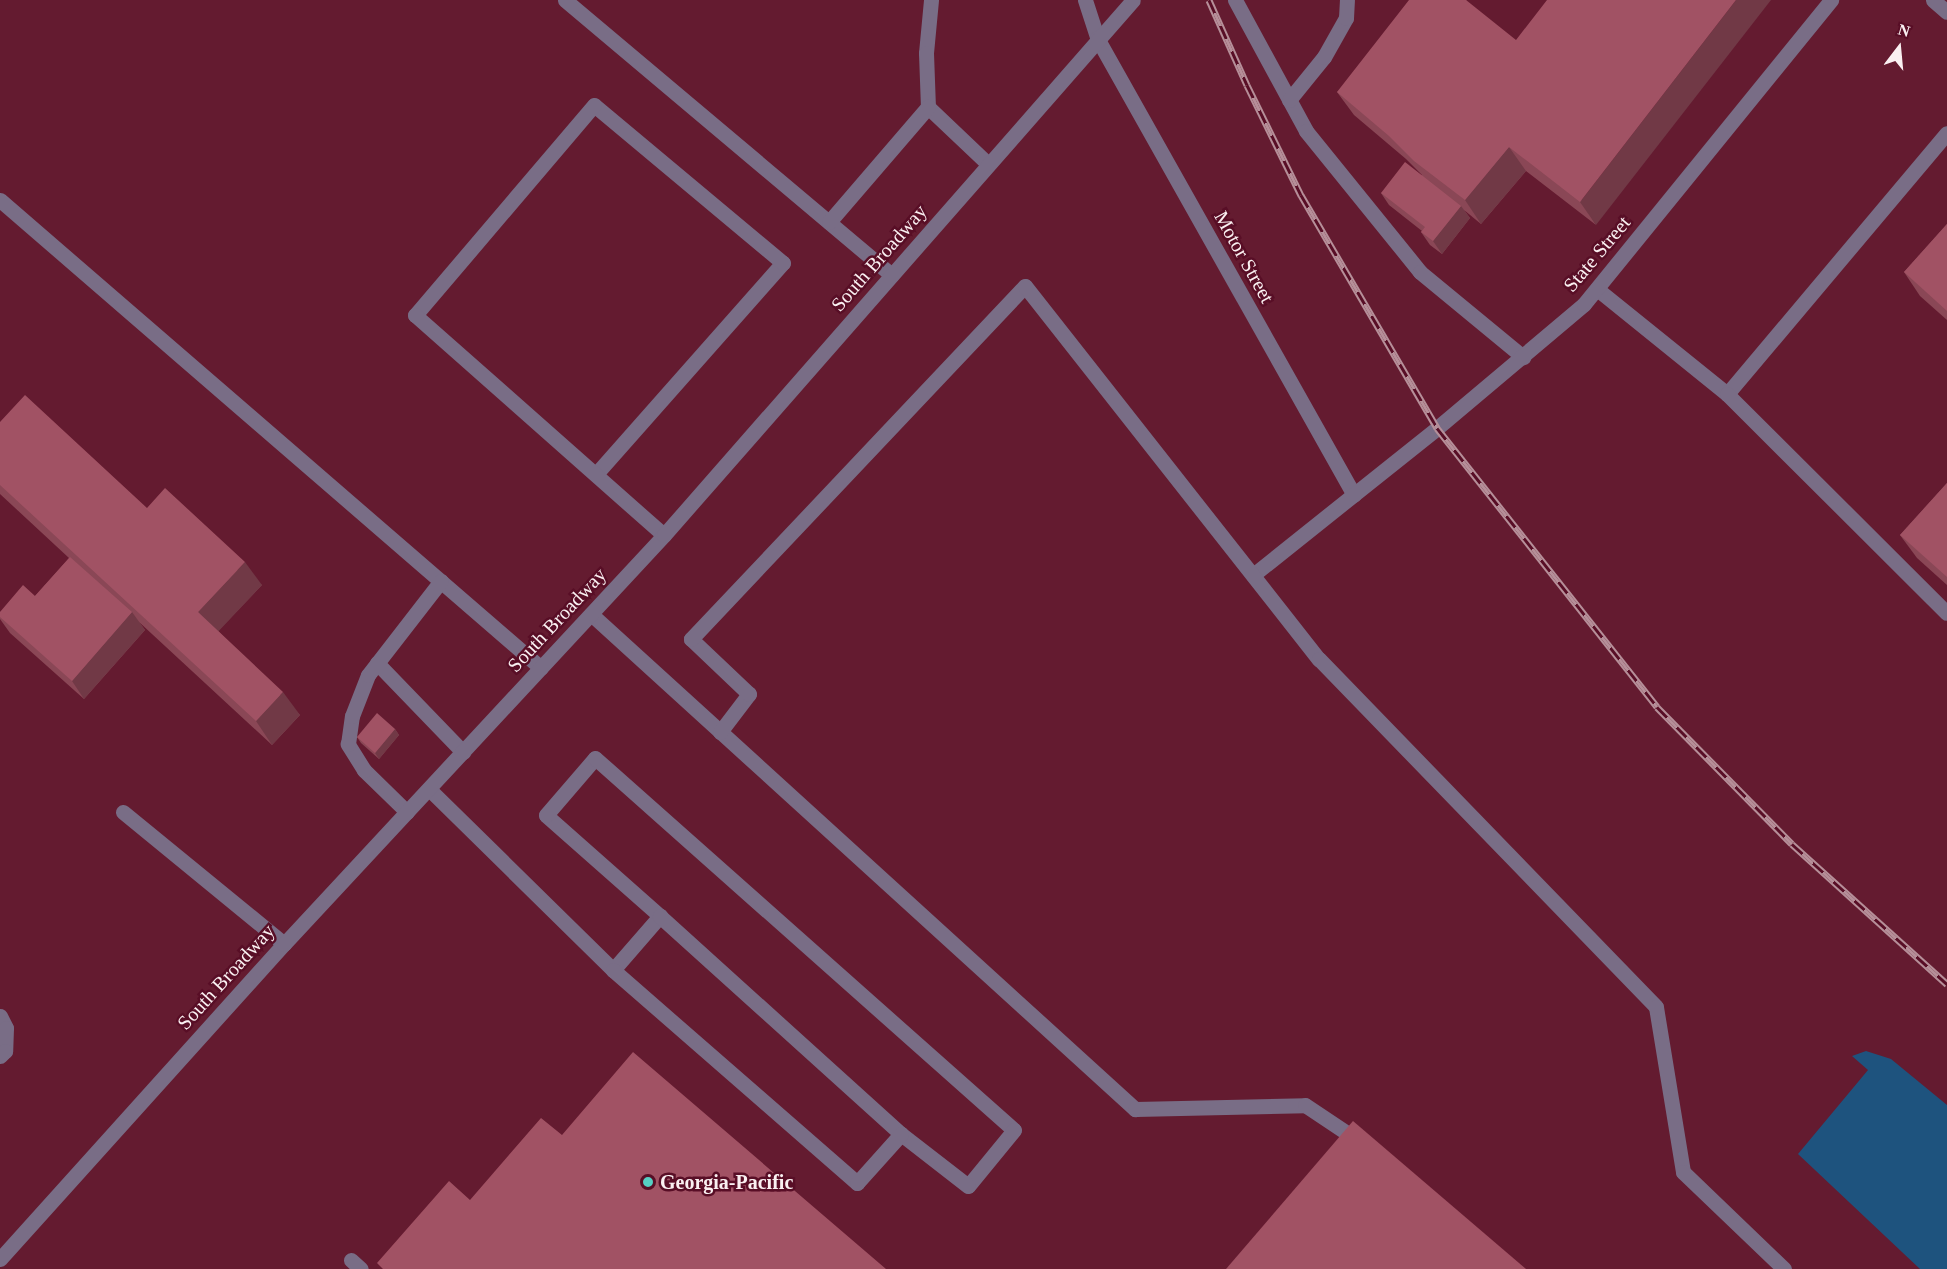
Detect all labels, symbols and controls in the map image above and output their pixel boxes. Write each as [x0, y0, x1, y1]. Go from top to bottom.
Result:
north arrow [1869, 18, 1929, 78]
text: N [1896, 20, 1912, 40]
street label: South Broadway [826, 200, 932, 316]
street label: Motor Street [1209, 207, 1279, 307]
street label: State Street [1558, 211, 1636, 297]
street label: South Broadway [503, 563, 611, 677]
street label: South Broadway [172, 919, 280, 1035]
place label: Georgia-Pacific [660, 1170, 793, 1194]
marker: Georgia-Pacific [641, 1175, 655, 1189]

